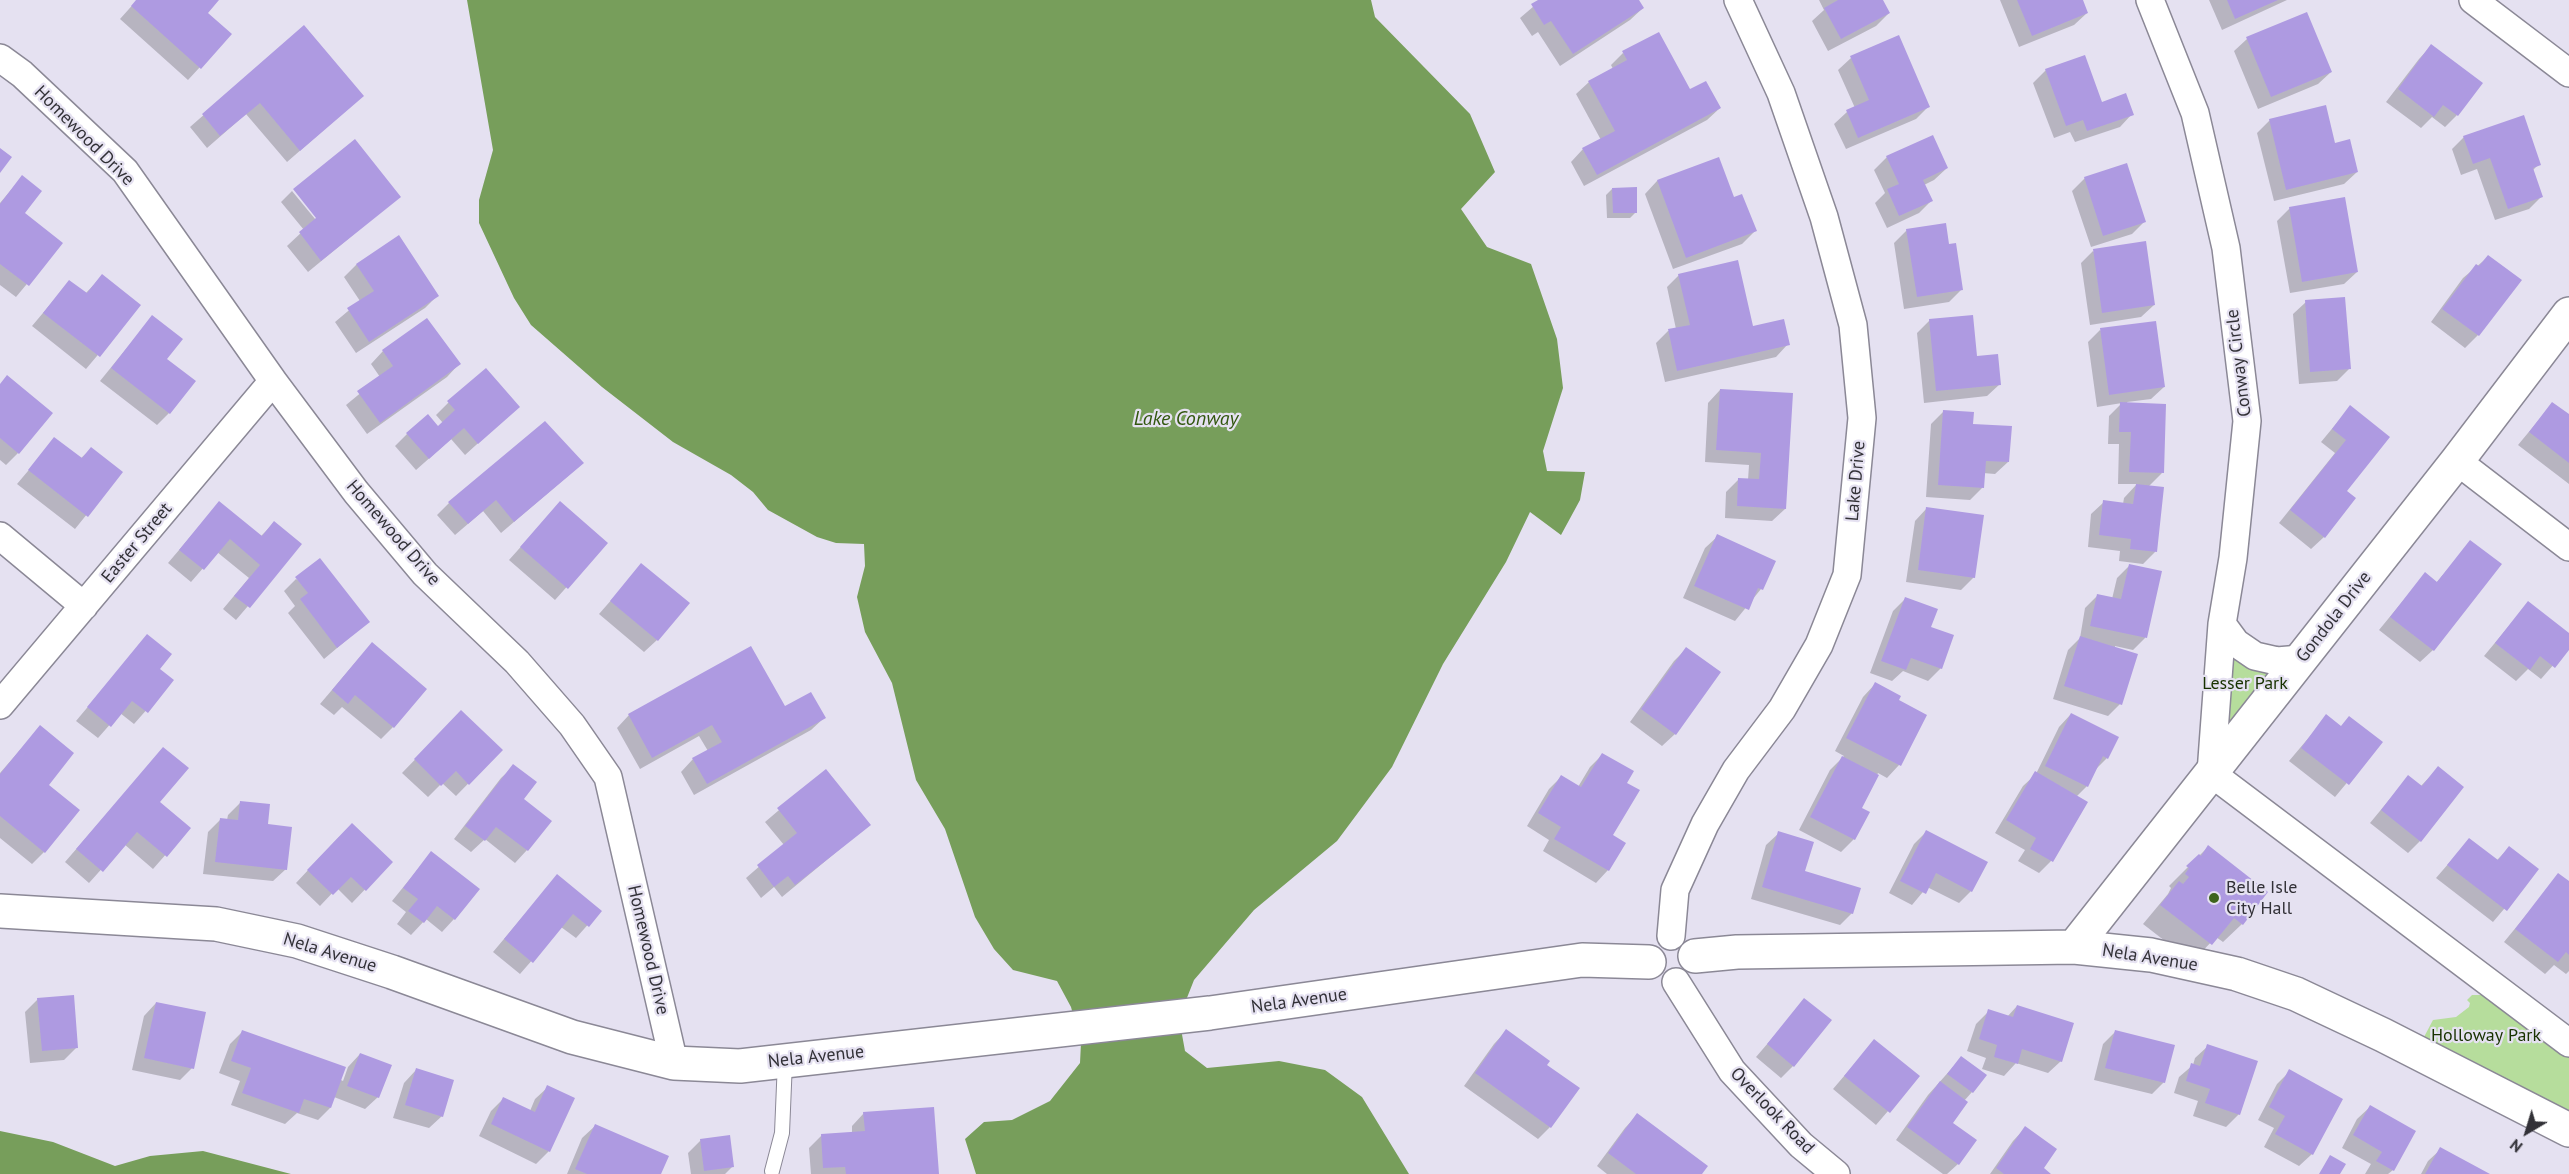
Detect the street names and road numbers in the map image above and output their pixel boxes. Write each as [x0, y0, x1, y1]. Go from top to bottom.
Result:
street label: Homewood Drive [30, 82, 138, 190]
street label: Conway Circle [2222, 308, 2256, 418]
street label: Lake Drive [1842, 440, 1870, 522]
street label: Homewood Drive [341, 476, 445, 590]
street label: Easter Street [97, 498, 177, 588]
street label: Gondola Drive [2292, 567, 2376, 667]
street label: Homewood Drive [623, 883, 673, 1017]
street label: Nela Avenue [281, 929, 379, 977]
street label: Nela Avenue [2101, 940, 2199, 976]
street label: Nela Avenue [1250, 984, 1348, 1018]
street label: Nela Avenue [767, 1041, 865, 1073]
street label: Overlook Road [1725, 1063, 1819, 1159]

